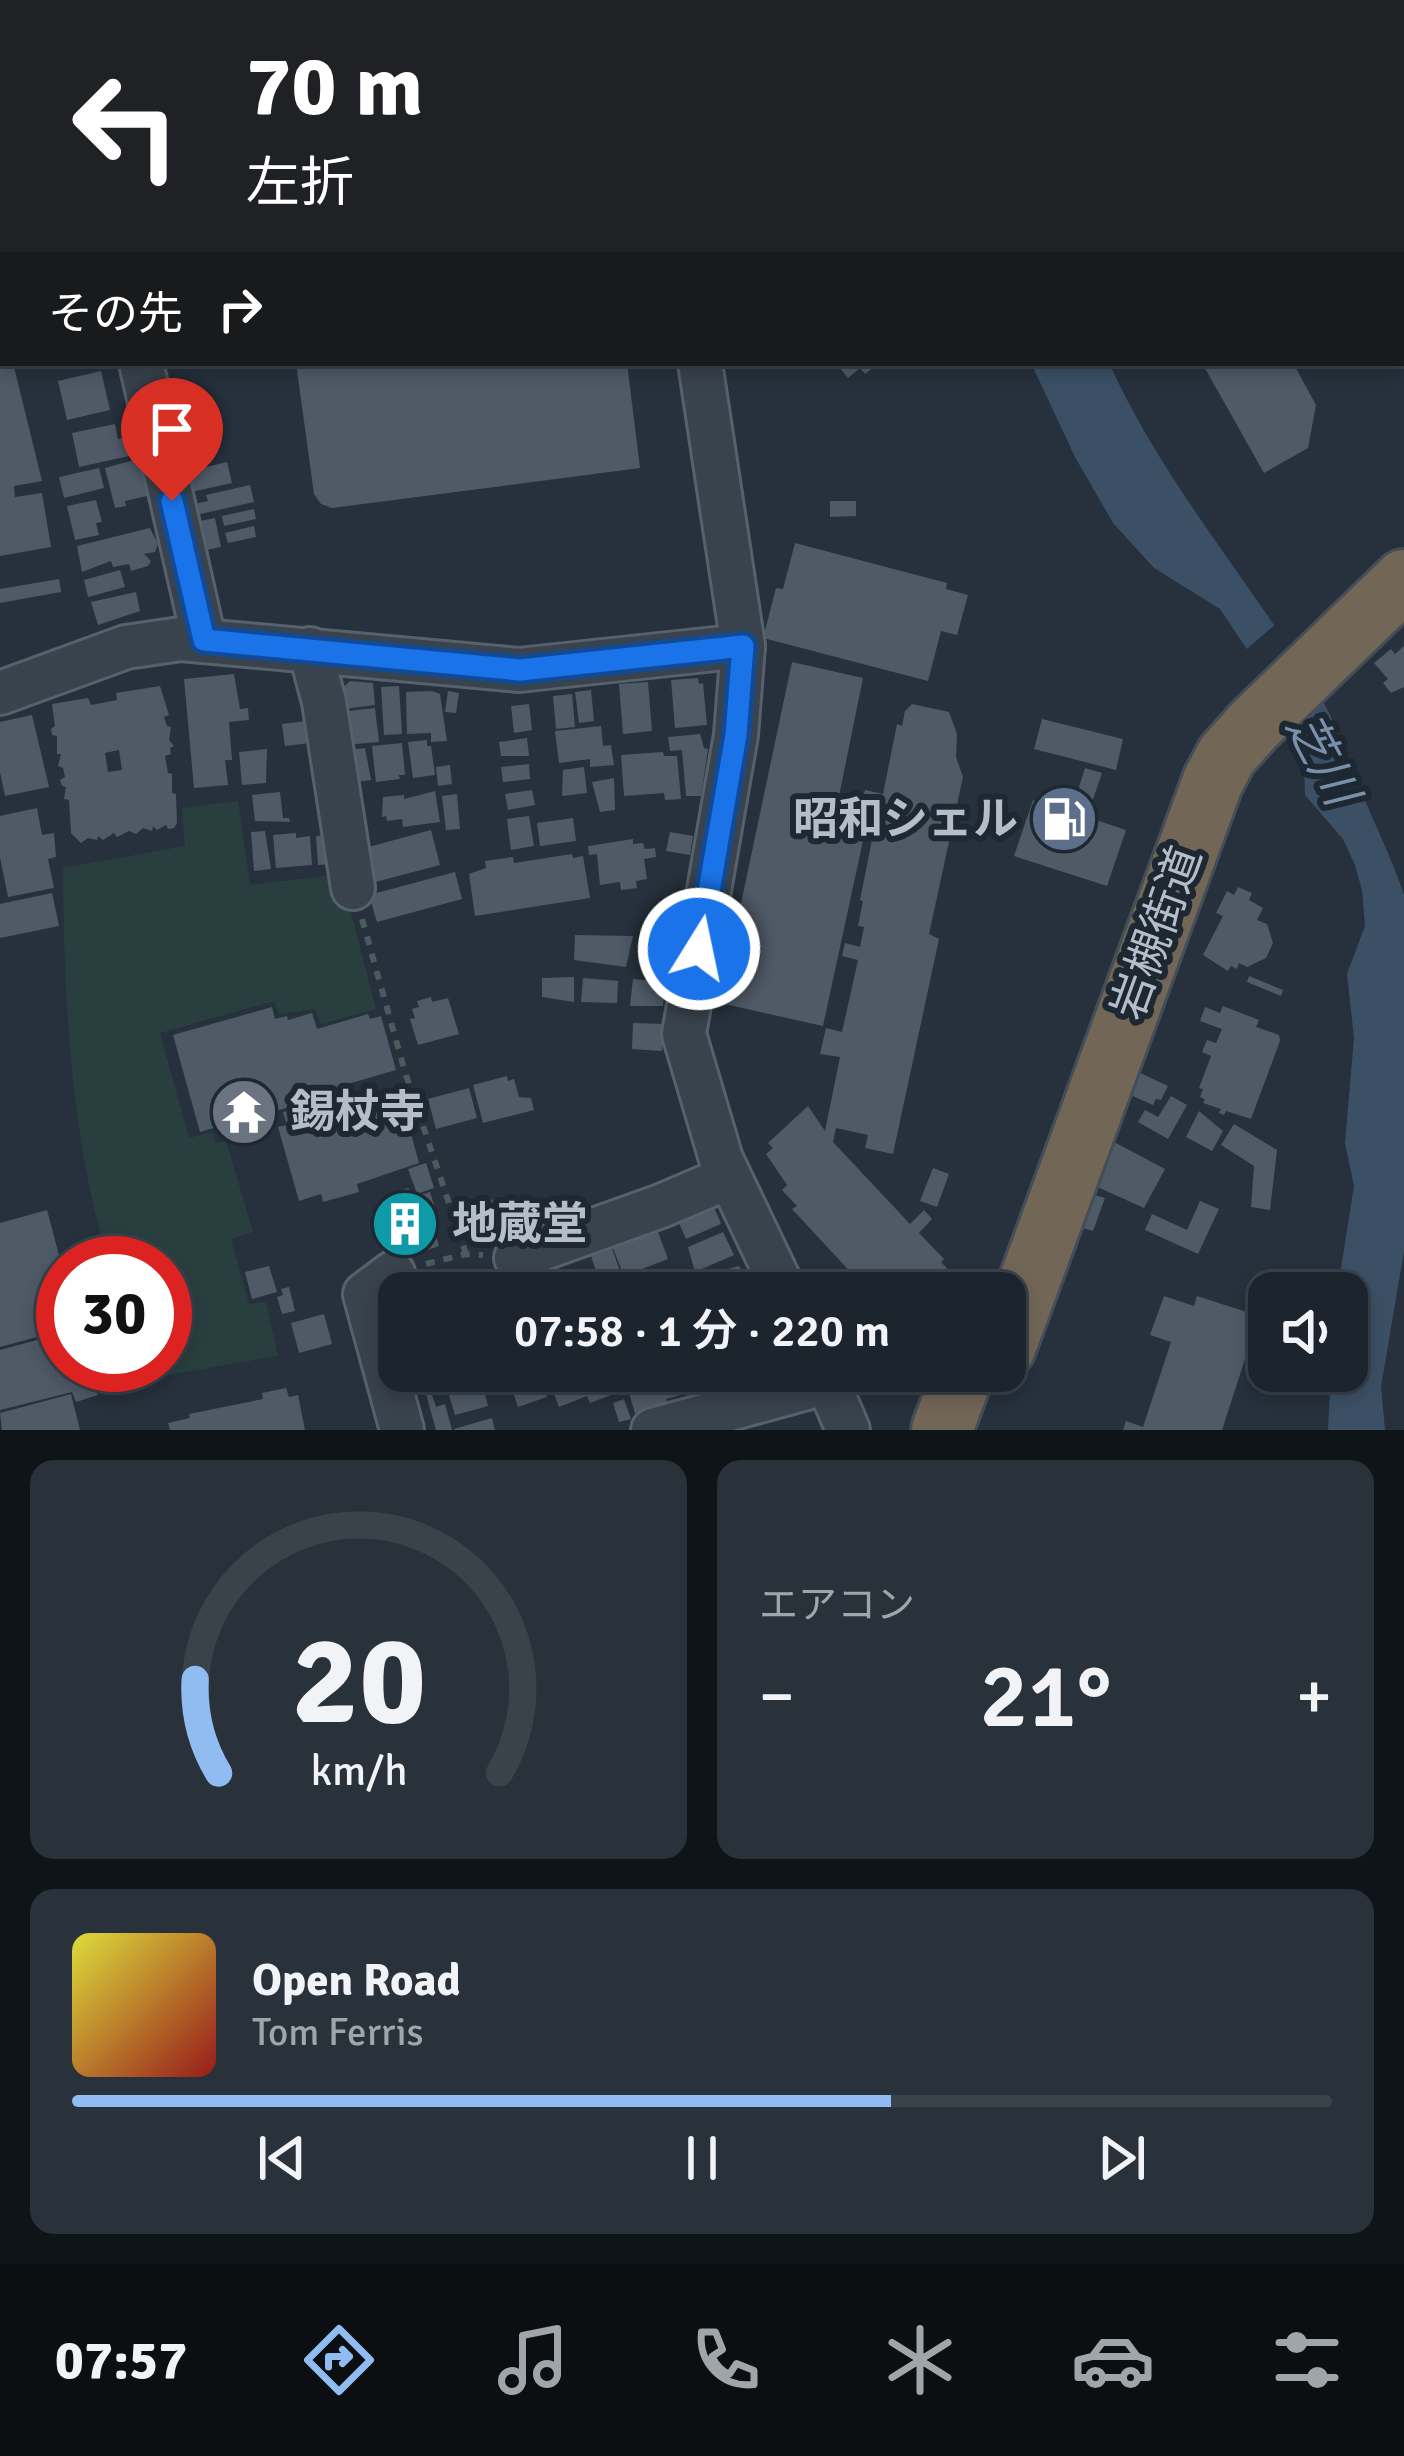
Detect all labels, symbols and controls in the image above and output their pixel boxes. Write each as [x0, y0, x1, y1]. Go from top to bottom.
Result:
text: 70 m [246, 35, 423, 139]
icon: left [48, 48, 204, 204]
text: 左折 [246, 150, 354, 217]
icon: right [207, 276, 273, 342]
text: その先 [48, 287, 183, 342]
pin [121, 378, 223, 501]
icon: arrive [139, 396, 205, 462]
water label: 芝川 [1273, 703, 1373, 820]
fuel station icon: 昭和シェル [1029, 784, 1099, 854]
place label: 昭和シェル [793, 792, 1018, 847]
street label: 岩槻街道 [1100, 839, 1214, 1027]
position arrow [636, 886, 762, 1012]
temple icon: 錫杖寺 [209, 1077, 279, 1147]
place label: 錫杖寺 [290, 1085, 425, 1140]
building icon: 地蔵堂 [370, 1189, 440, 1259]
place label: 地蔵堂 [452, 1197, 587, 1252]
speed limit sign: 30 [36, 1236, 192, 1392]
map controls [1248, 1272, 1368, 1392]
button: sound [1248, 1272, 1368, 1392]
text: 07:58 · 1 分 · 220 m [514, 1304, 890, 1359]
text: エアコン [759, 1581, 915, 1629]
text: 20 [291, 1605, 426, 1758]
text: 21° [980, 1641, 1111, 1752]
text: − [759, 1656, 795, 1737]
text: + [1296, 1656, 1332, 1737]
text: km/h [310, 1744, 407, 1797]
text: Open Road [252, 1953, 461, 2008]
text: Tom Ferris [252, 2008, 424, 2056]
icon: previous [249, 2125, 315, 2191]
icon: pause [669, 2125, 735, 2191]
icon: next [1089, 2125, 1155, 2191]
icon: directions [297, 2318, 381, 2402]
icon: music [491, 2318, 575, 2402]
icon: phone [684, 2318, 768, 2402]
icon: climate [878, 2318, 962, 2402]
icon: car [1071, 2318, 1155, 2402]
icon: filters [1265, 2318, 1349, 2402]
text: 07:57 [55, 2327, 187, 2394]

